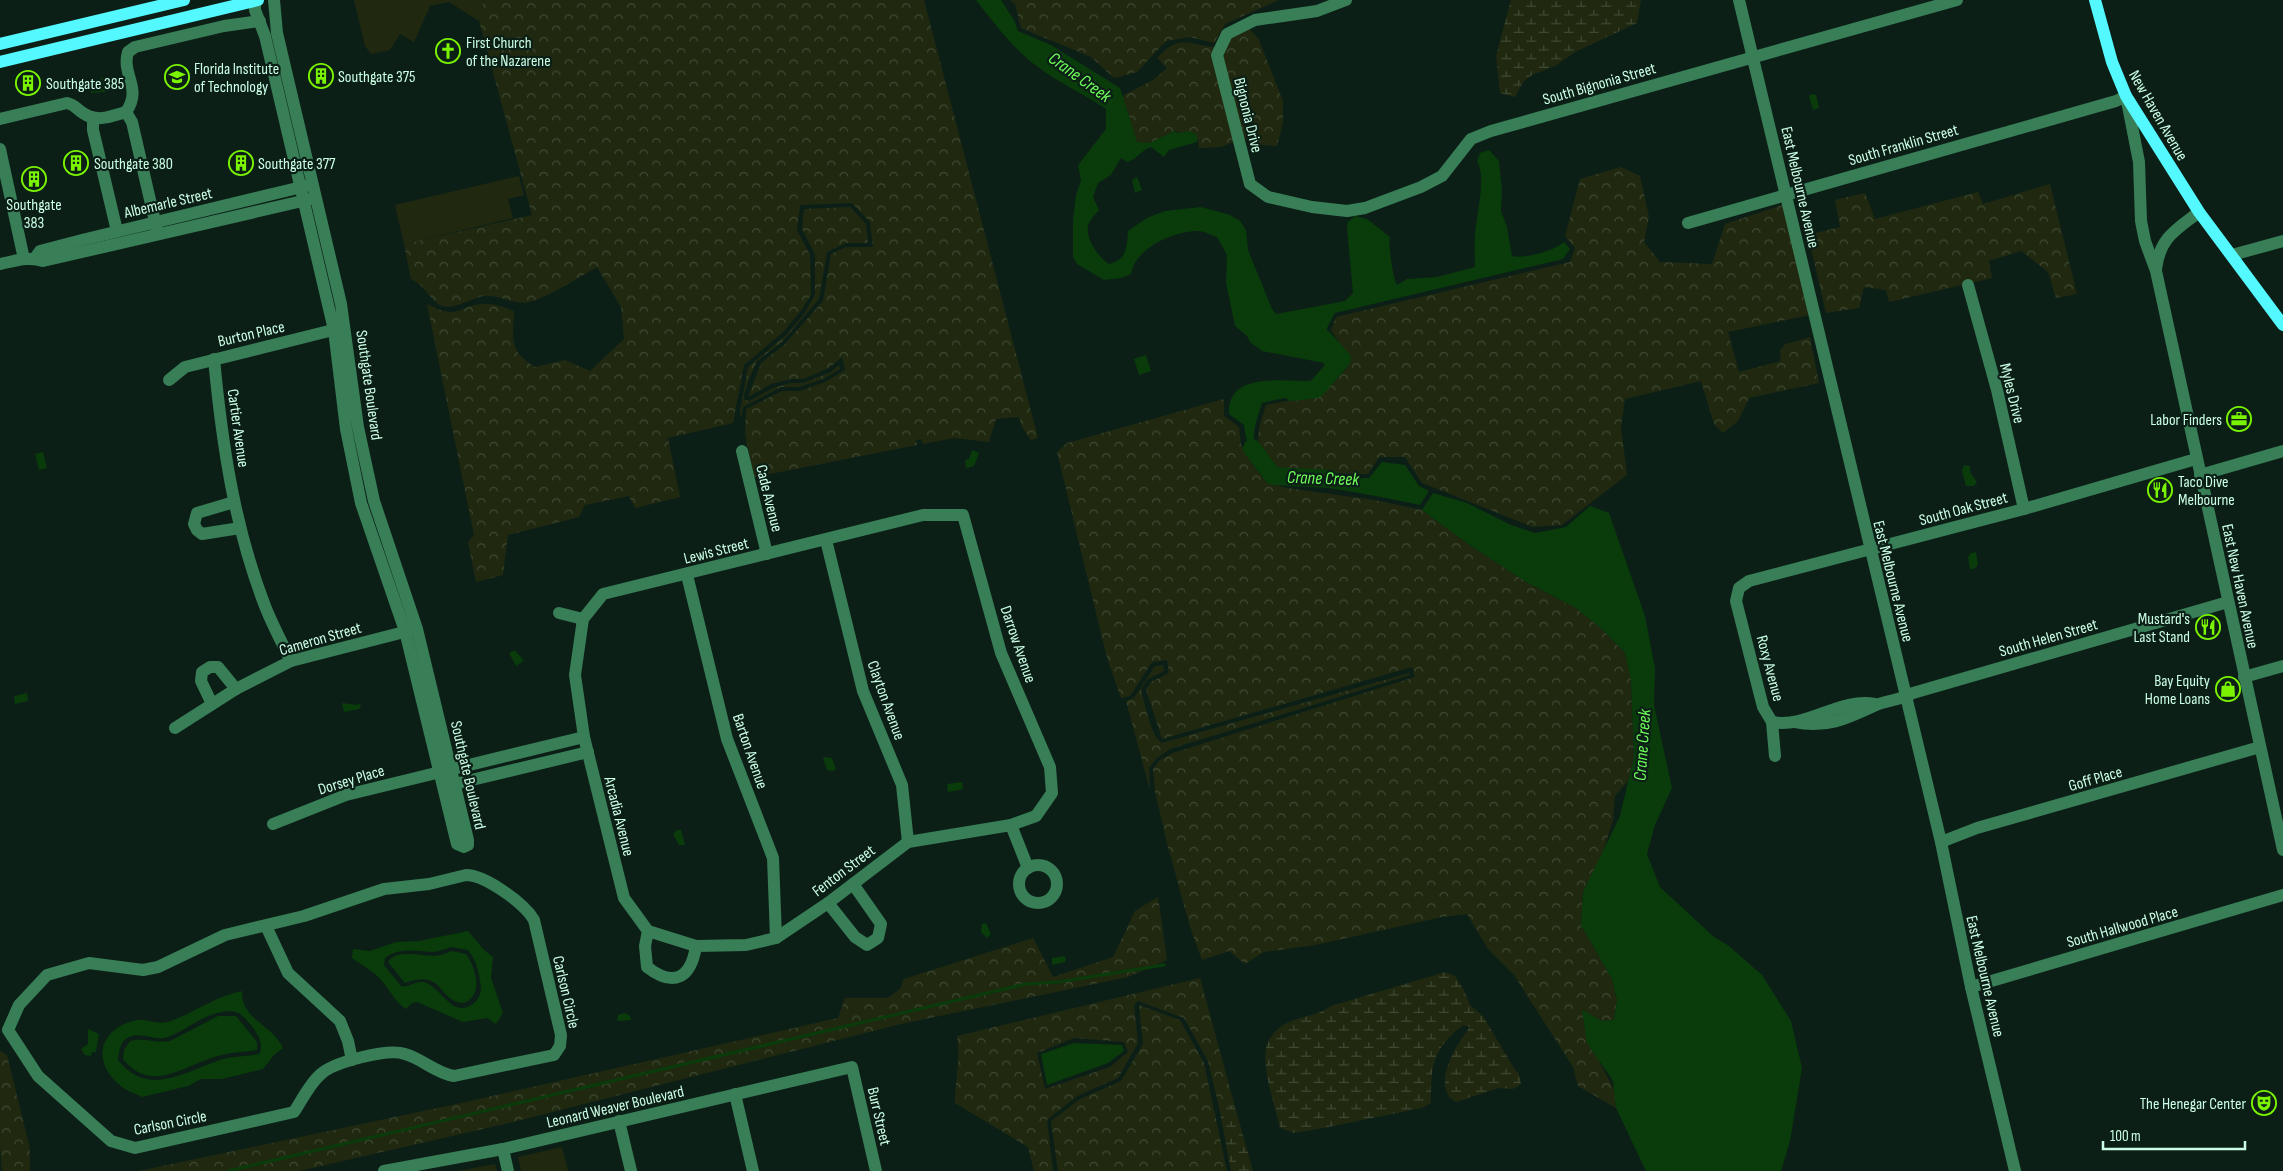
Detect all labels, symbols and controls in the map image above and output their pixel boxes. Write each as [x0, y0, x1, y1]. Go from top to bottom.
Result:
place label: First Church of the Nazarene [466, 34, 551, 71]
church icon: First Church of the Nazarene [435, 38, 461, 64]
water label: Crane Creek [1044, 48, 1116, 108]
street label: South Bignonia Street [1541, 59, 1658, 110]
place label: Florida Institute of Technology [194, 60, 279, 97]
building icon: Southgate 375 [308, 63, 334, 89]
school or university icon: Florida Institute of Technology [164, 64, 190, 90]
street label: New Haven Avenue [2124, 67, 2191, 164]
place label: Southgate 375 [338, 68, 416, 87]
building icon: Southgate 385 [15, 70, 41, 96]
place label: Southgate 385 [46, 75, 124, 94]
street label: Bignonia Drive [1229, 76, 1266, 155]
street label: South Franklin Street [1846, 121, 1961, 170]
street label: East Melbourne Avenue [1776, 125, 1823, 250]
building icon: Southgate 380 [63, 150, 89, 176]
building icon: Southgate 377 [228, 150, 254, 176]
place label: Southgate 380 [94, 155, 173, 174]
place label: Southgate 377 [258, 155, 336, 174]
building icon: Southgate 383 [21, 166, 47, 192]
street label: Albemarle Street [121, 184, 214, 223]
place label: Southgate 383 [6, 196, 62, 233]
street label: Burton Place [216, 318, 287, 351]
street label: Southgate Boulevard [351, 329, 386, 441]
street label: Myles Drive [1995, 361, 2028, 425]
street label: Cartier Avenue [223, 388, 252, 469]
office icon: Labor Finders [2226, 406, 2252, 432]
place label: Labor Finders [2150, 411, 2222, 430]
street label: Cade Avenue [751, 463, 786, 534]
water label: Crane Creek [1287, 467, 1361, 490]
place label: Taco Dive Melbourne [2178, 473, 2235, 510]
restaurant icon: Taco Dive Melbourne [2147, 477, 2173, 503]
street label: South Oak Street [1917, 488, 2010, 530]
street label: East Melbourne Avenue [1868, 519, 1917, 644]
street label: East New Haven Avenue [2217, 522, 2262, 650]
street label: Lewis Street [682, 534, 751, 569]
street label: Darrow Avenue [996, 604, 1040, 685]
place label: Mustard's Last Stand [2133, 610, 2190, 647]
restaurant icon: Mustard's Last Stand [2195, 614, 2221, 640]
street label: South Helen Street [1997, 615, 2100, 662]
street label: Cameron Street [277, 619, 364, 660]
street label: Roxy Avenue [1752, 633, 1787, 704]
street label: Clayton Avenue [862, 658, 909, 743]
place label: Bay Equity Home Loans [2145, 672, 2210, 709]
shop icon: Bay Equity Home Loans [2215, 676, 2241, 702]
water label: Crane Creek [1630, 707, 1656, 782]
street label: Barton Avenue [728, 712, 771, 791]
street label: Southgate Boulevard [446, 719, 489, 831]
street label: Dorsey Place [316, 761, 387, 800]
street label: Goff Place [2066, 763, 2124, 796]
street label: Arcadia Avenue [599, 774, 638, 858]
street label: Fenton Street [809, 841, 879, 901]
street label: South Hallwood Place [2065, 902, 2180, 952]
street label: East Melbourne Avenue [1961, 914, 2008, 1039]
street label: Carlson Circle [548, 954, 583, 1030]
street label: Leonard Weaver Boulevard [545, 1082, 686, 1133]
street label: Burr Street [863, 1085, 894, 1147]
theatre icon: The Henegar Center [2251, 1090, 2277, 1116]
place label: The Henegar Center [2140, 1095, 2246, 1114]
street label: Carlson Circle [132, 1107, 208, 1140]
scale bar [2103, 1118, 2246, 1150]
text: 100 m [2110, 1127, 2141, 1146]

